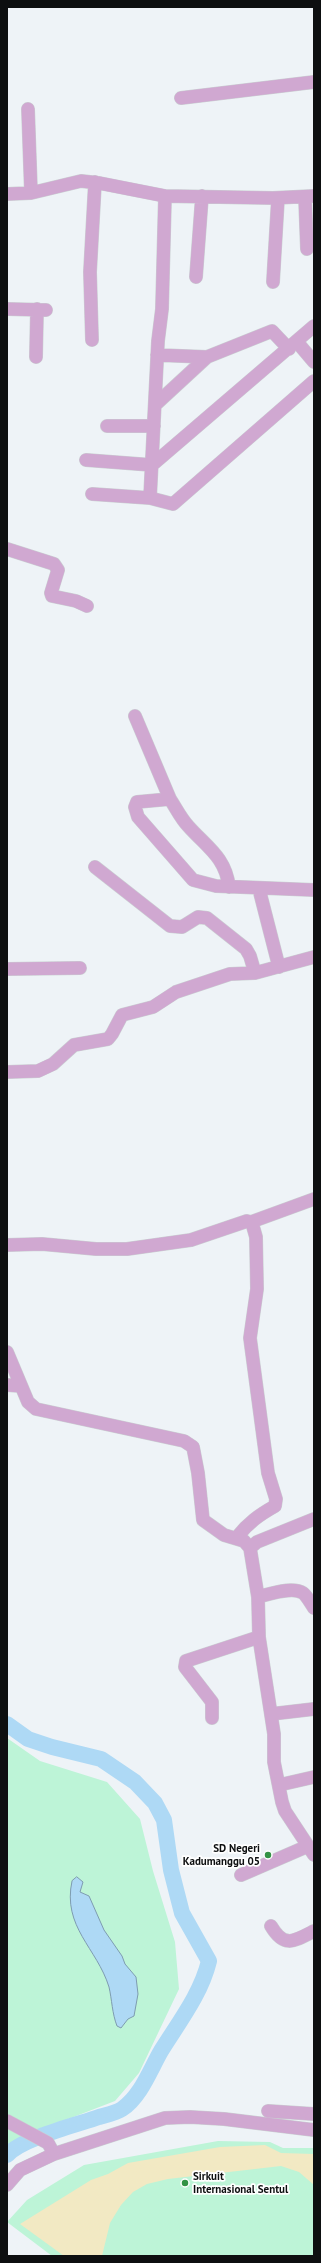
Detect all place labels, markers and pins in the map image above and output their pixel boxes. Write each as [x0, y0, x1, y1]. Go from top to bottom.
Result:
place label: SD Negeri Kadumanggu 05 [183, 1842, 260, 1868]
marker: SD Negeri Kadumanggu 05 [263, 1850, 273, 1860]
place label: Sirkuit Internasional Sentul [193, 2170, 288, 2196]
marker: Sirkuit Internasional Sentul [180, 2178, 190, 2188]

